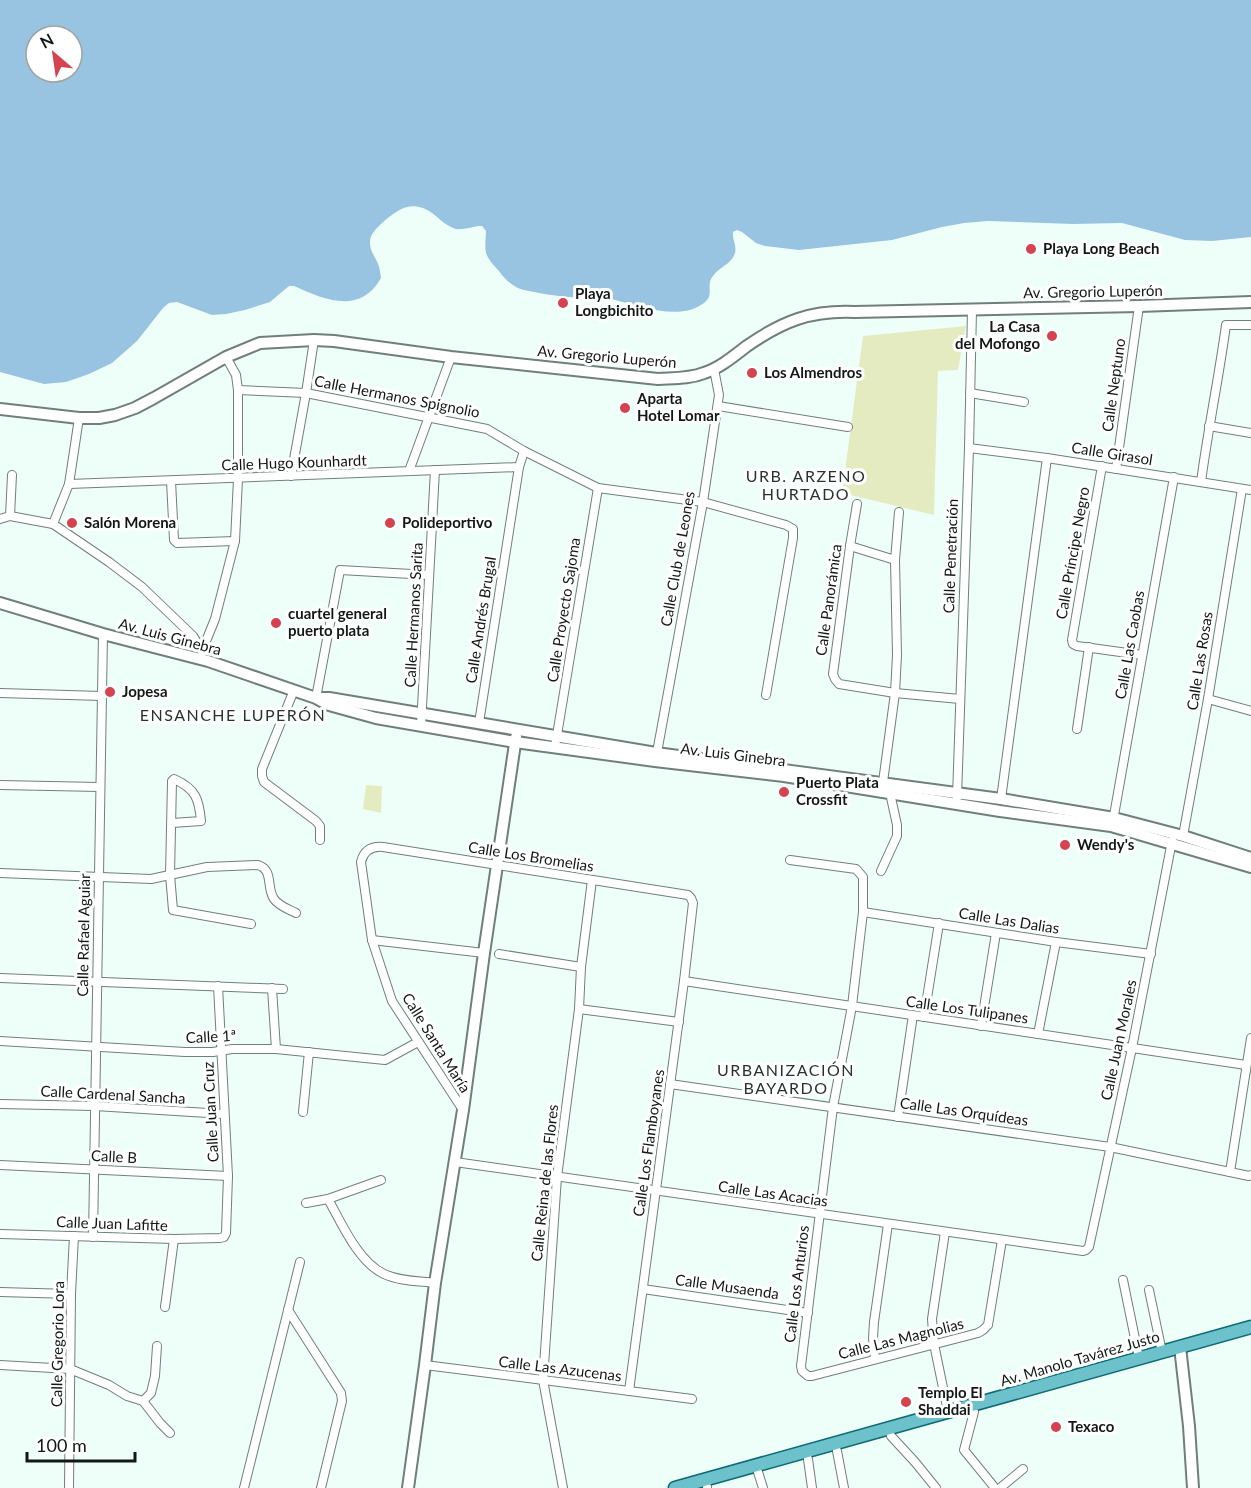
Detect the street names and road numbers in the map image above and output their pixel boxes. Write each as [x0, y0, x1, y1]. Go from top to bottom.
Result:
street label: Av. Gregorio Luperón [1023, 281, 1163, 301]
street label: Calle Neptuno [1098, 337, 1128, 433]
street label: Av. Gregorio Luperón [537, 341, 677, 371]
street label: Calle Hermanos Spignolio [313, 371, 481, 421]
street label: Calle Girasol [1070, 438, 1154, 468]
street label: Calle Hugo Kounhardt [221, 450, 368, 474]
street label: Calle Príncipe Negro [1052, 485, 1093, 620]
street label: Calle Club de Leones [656, 490, 698, 628]
street label: Calle Penetración [939, 498, 961, 614]
street label: Calle Proyecto Sajoma [543, 536, 583, 683]
street label: Calle Hermanos Sarita [400, 542, 426, 688]
street label: Calle Panorámica [811, 543, 845, 657]
street label: Calle Andrés Brugal [461, 555, 499, 685]
street label: Calle Las Caobas [1111, 589, 1147, 701]
street label: Calle Las Rosas [1182, 610, 1216, 711]
street label: Av. Luis Ginebra [117, 614, 224, 658]
street label: Av. Luis Ginebra [680, 739, 787, 769]
street label: Calle Los Bromelias [467, 837, 595, 875]
street label: Calle Rafael Aguiar [73, 873, 93, 997]
street label: Calle Las Dalias [958, 903, 1061, 937]
street label: Calle Juan Morales [1096, 978, 1140, 1102]
street label: Calle Santa María [399, 989, 475, 1096]
street label: Calle Los Tulipanes [905, 992, 1029, 1027]
street label: Calle 1ª [185, 1026, 237, 1046]
street label: Calle Juan Cruz [198, 1061, 222, 1163]
street label: Calle Los Flamboyanes [629, 1068, 667, 1218]
street label: Calle Cardenal Sancha [40, 1081, 186, 1107]
street label: Calle Las Orquídeas [899, 1093, 1029, 1129]
street label: Calle Reina de las Flores [527, 1103, 561, 1262]
street label: Calle B [91, 1146, 137, 1166]
street label: Calle Las Acacias [717, 1176, 829, 1210]
street label: Calle Juan Lafitte [56, 1212, 168, 1234]
street label: Calle Los Anturios [780, 1224, 812, 1344]
street label: Calle Musaenda [674, 1270, 780, 1302]
street label: Calle Gregorio Lora [47, 1281, 67, 1407]
street label: Calle Las Magnolias [836, 1314, 965, 1362]
street label: Av. Manolo Tavárez Justo [998, 1327, 1162, 1389]
street label: Calle Las Azucenas [498, 1352, 623, 1384]

